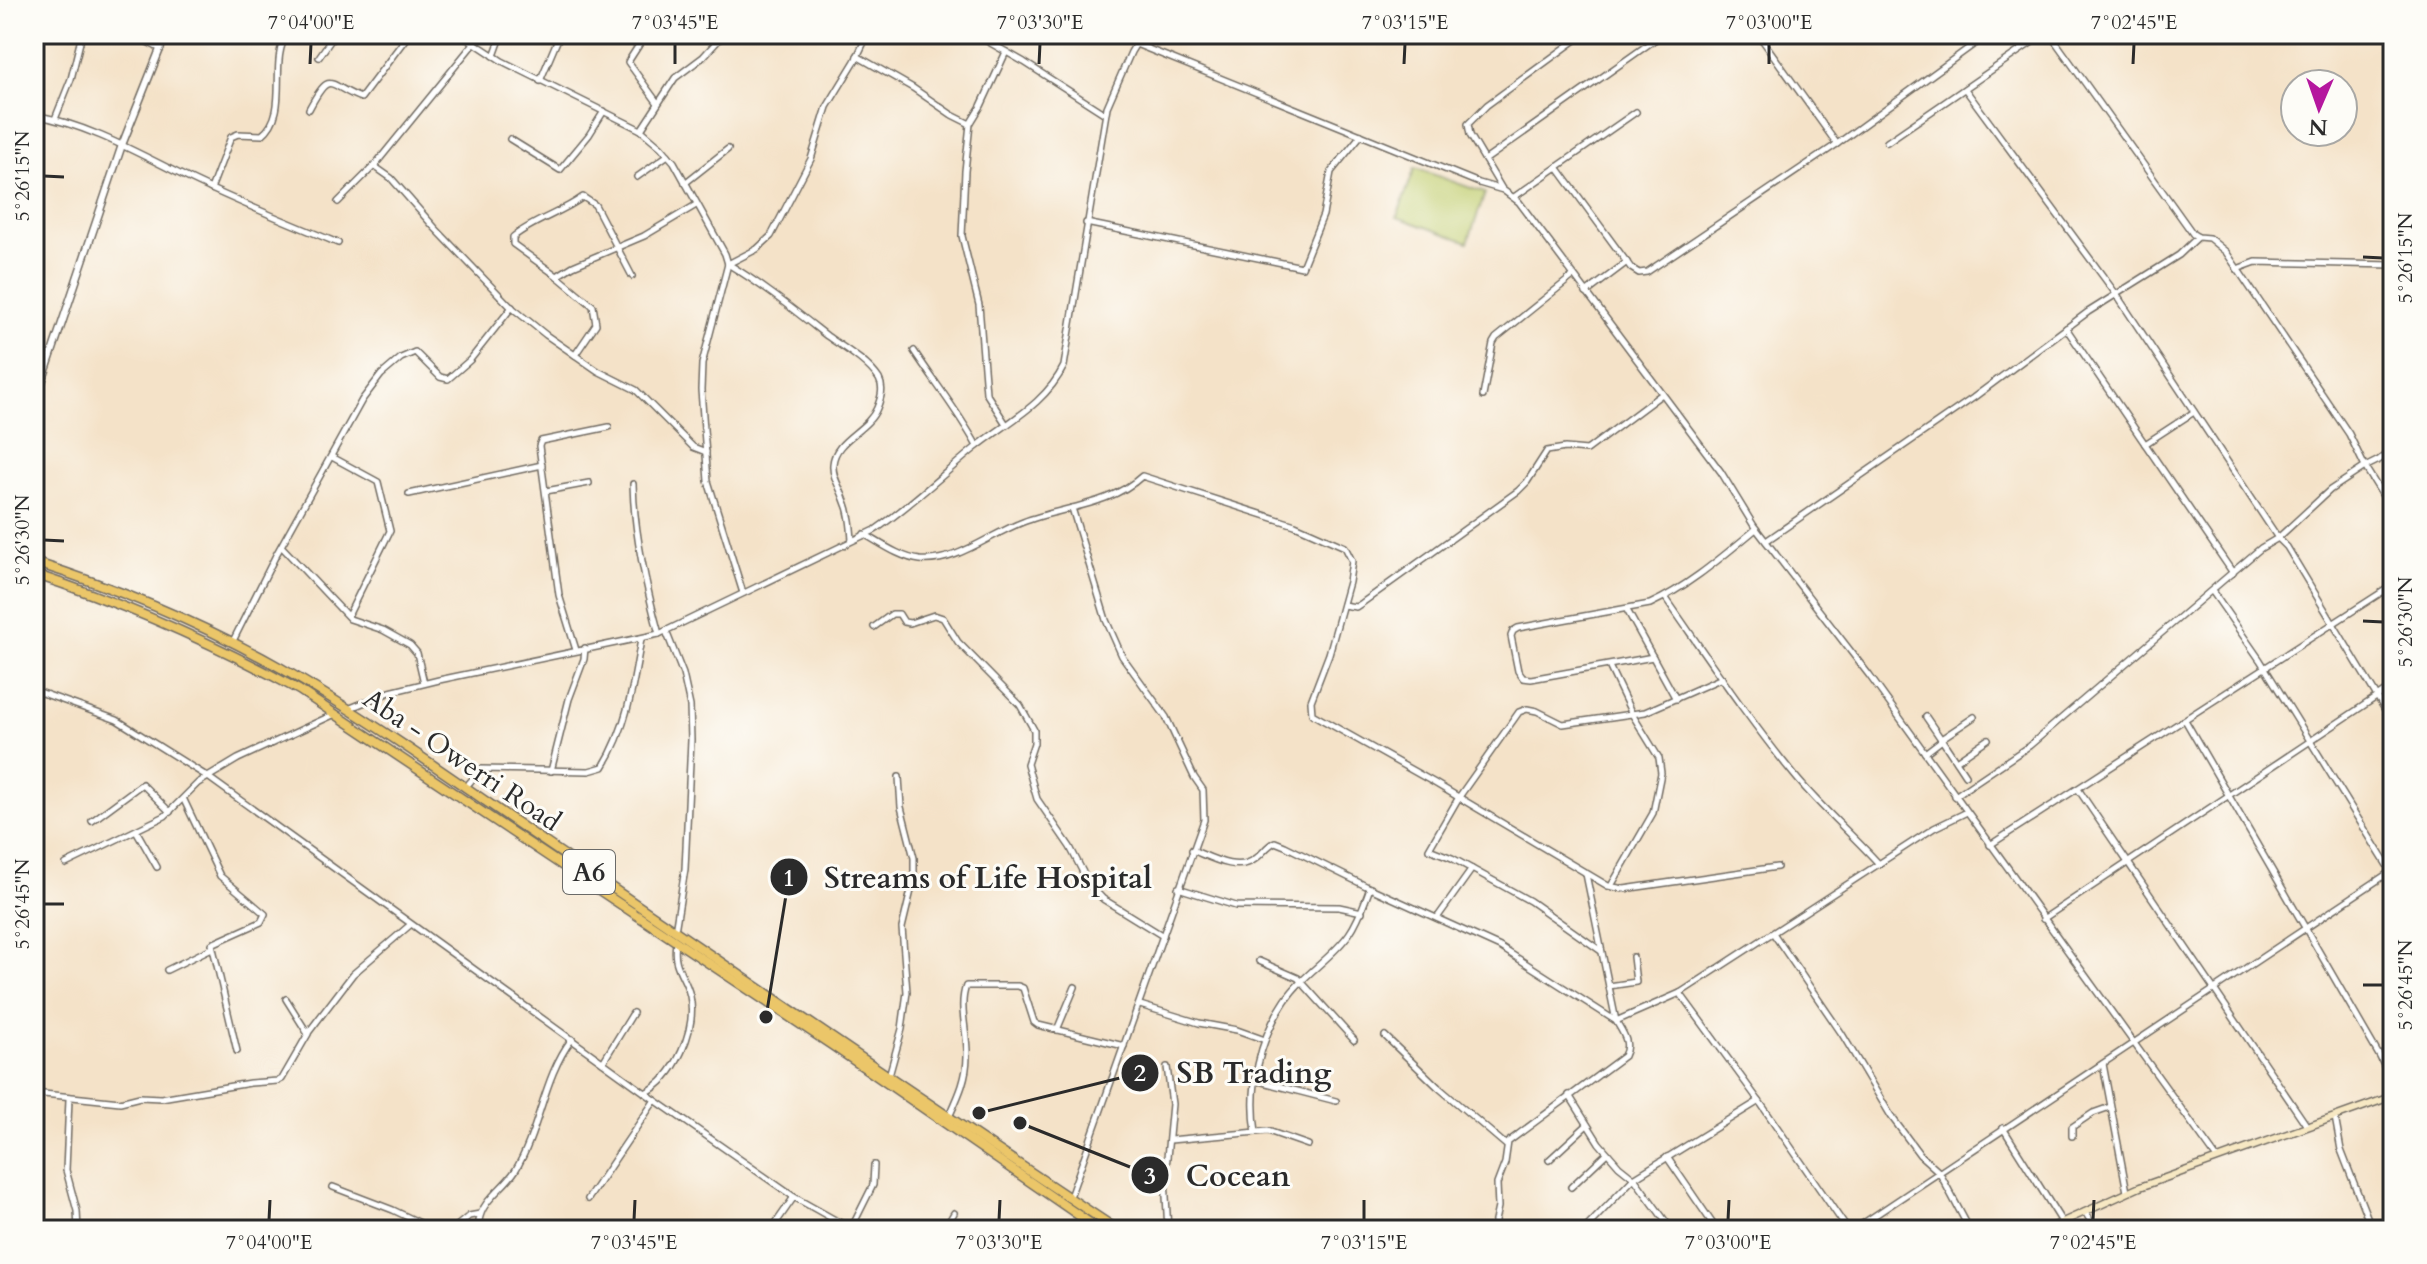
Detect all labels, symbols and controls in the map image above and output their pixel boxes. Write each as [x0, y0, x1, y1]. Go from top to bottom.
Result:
text: 7°04'00"E [268, 9, 354, 36]
text: 7°03'45"E [632, 9, 718, 36]
text: 7°03'30"E [997, 9, 1083, 36]
text: 7°03'15"E [1362, 9, 1448, 36]
text: 7°03'00"E [1726, 9, 1812, 36]
text: 7°02'45"E [2091, 9, 2177, 36]
north arrow [2279, 68, 2359, 148]
text: N [2308, 112, 2328, 142]
text: 5°26'15"N [9, 130, 36, 222]
text: 5°26'15"N [2392, 212, 2419, 304]
text: 5°26'30"N [9, 494, 36, 586]
text: 5°26'30"N [2392, 576, 2419, 668]
street label: Aba - Owerri Road [355, 680, 569, 840]
road number: A6 [563, 850, 615, 894]
callout: Streams of Life Hospital [769, 850, 1168, 904]
text: 5°26'45"N [9, 858, 36, 950]
text: Streams of Life Hospital [824, 858, 1152, 899]
text: 1 [783, 862, 795, 895]
text: 5°26'45"N [2392, 939, 2419, 1031]
callout: SB Trading [1120, 1046, 1348, 1100]
text: SB Trading [1176, 1053, 1332, 1094]
text: 2 [1134, 1057, 1146, 1090]
callout: Cocean [1130, 1148, 1306, 1202]
text: Cocean [1186, 1156, 1290, 1197]
text: 3 [1144, 1160, 1156, 1193]
text: 7°04'00"E [226, 1229, 312, 1256]
text: 7°03'45"E [591, 1229, 677, 1256]
text: 7°03'30"E [956, 1229, 1042, 1256]
text: 7°03'15"E [1321, 1229, 1407, 1256]
text: 7°03'00"E [1685, 1229, 1771, 1256]
text: 7°02'45"E [2050, 1229, 2136, 1256]

